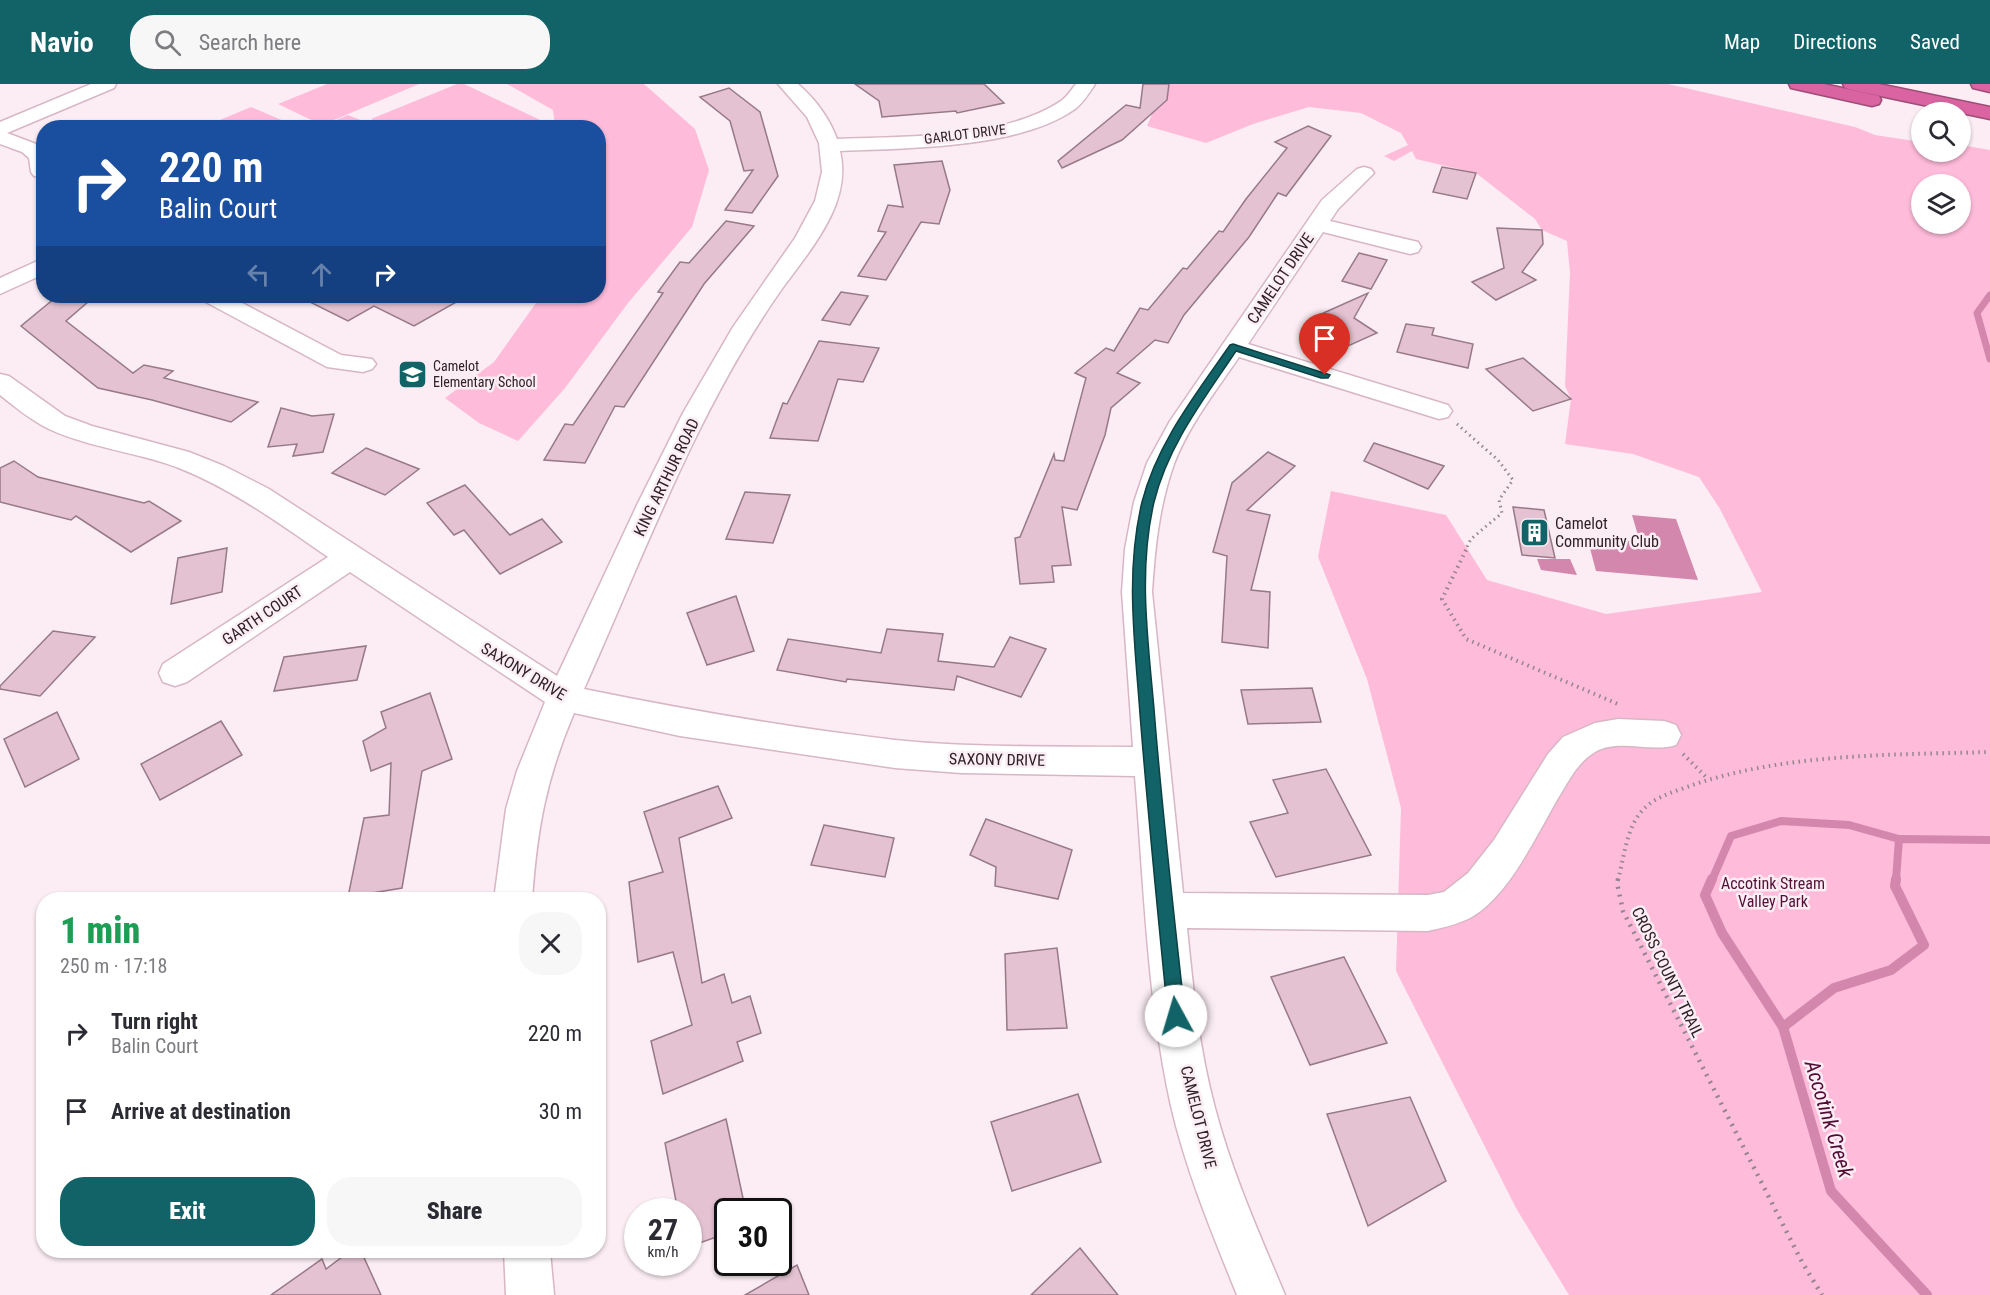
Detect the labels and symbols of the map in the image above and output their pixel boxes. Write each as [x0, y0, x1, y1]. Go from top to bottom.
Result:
street label: GARLOT DRIVE [923, 121, 1007, 147]
street label: CAMELOT DRIVE [1243, 229, 1318, 327]
pin [1299, 313, 1350, 375]
school or university icon: Camelot Elementary School [396, 358, 428, 390]
place label: Camelot Elementary School [433, 358, 536, 390]
street label: KING ARTHUR ROAD [630, 415, 703, 539]
place label: Camelot Community Club [1555, 514, 1659, 551]
building icon: Camelot Community Club [1518, 516, 1550, 548]
street label: GARTH COURT [219, 582, 306, 649]
street label: SAXONY DRIVE [478, 639, 570, 704]
street label: SAXONY DRIVE [949, 749, 1045, 770]
park label: Accotink Stream Valley Park [1721, 874, 1825, 911]
street label: CROSS COUNTY TRAIL [1628, 904, 1708, 1041]
position arrow [1144, 984, 1208, 1048]
water label: Accotink Creek [1800, 1057, 1858, 1181]
street label: CAMELOT DRIVE [1177, 1064, 1220, 1170]
speed limit sign: 30 [714, 1198, 792, 1276]

